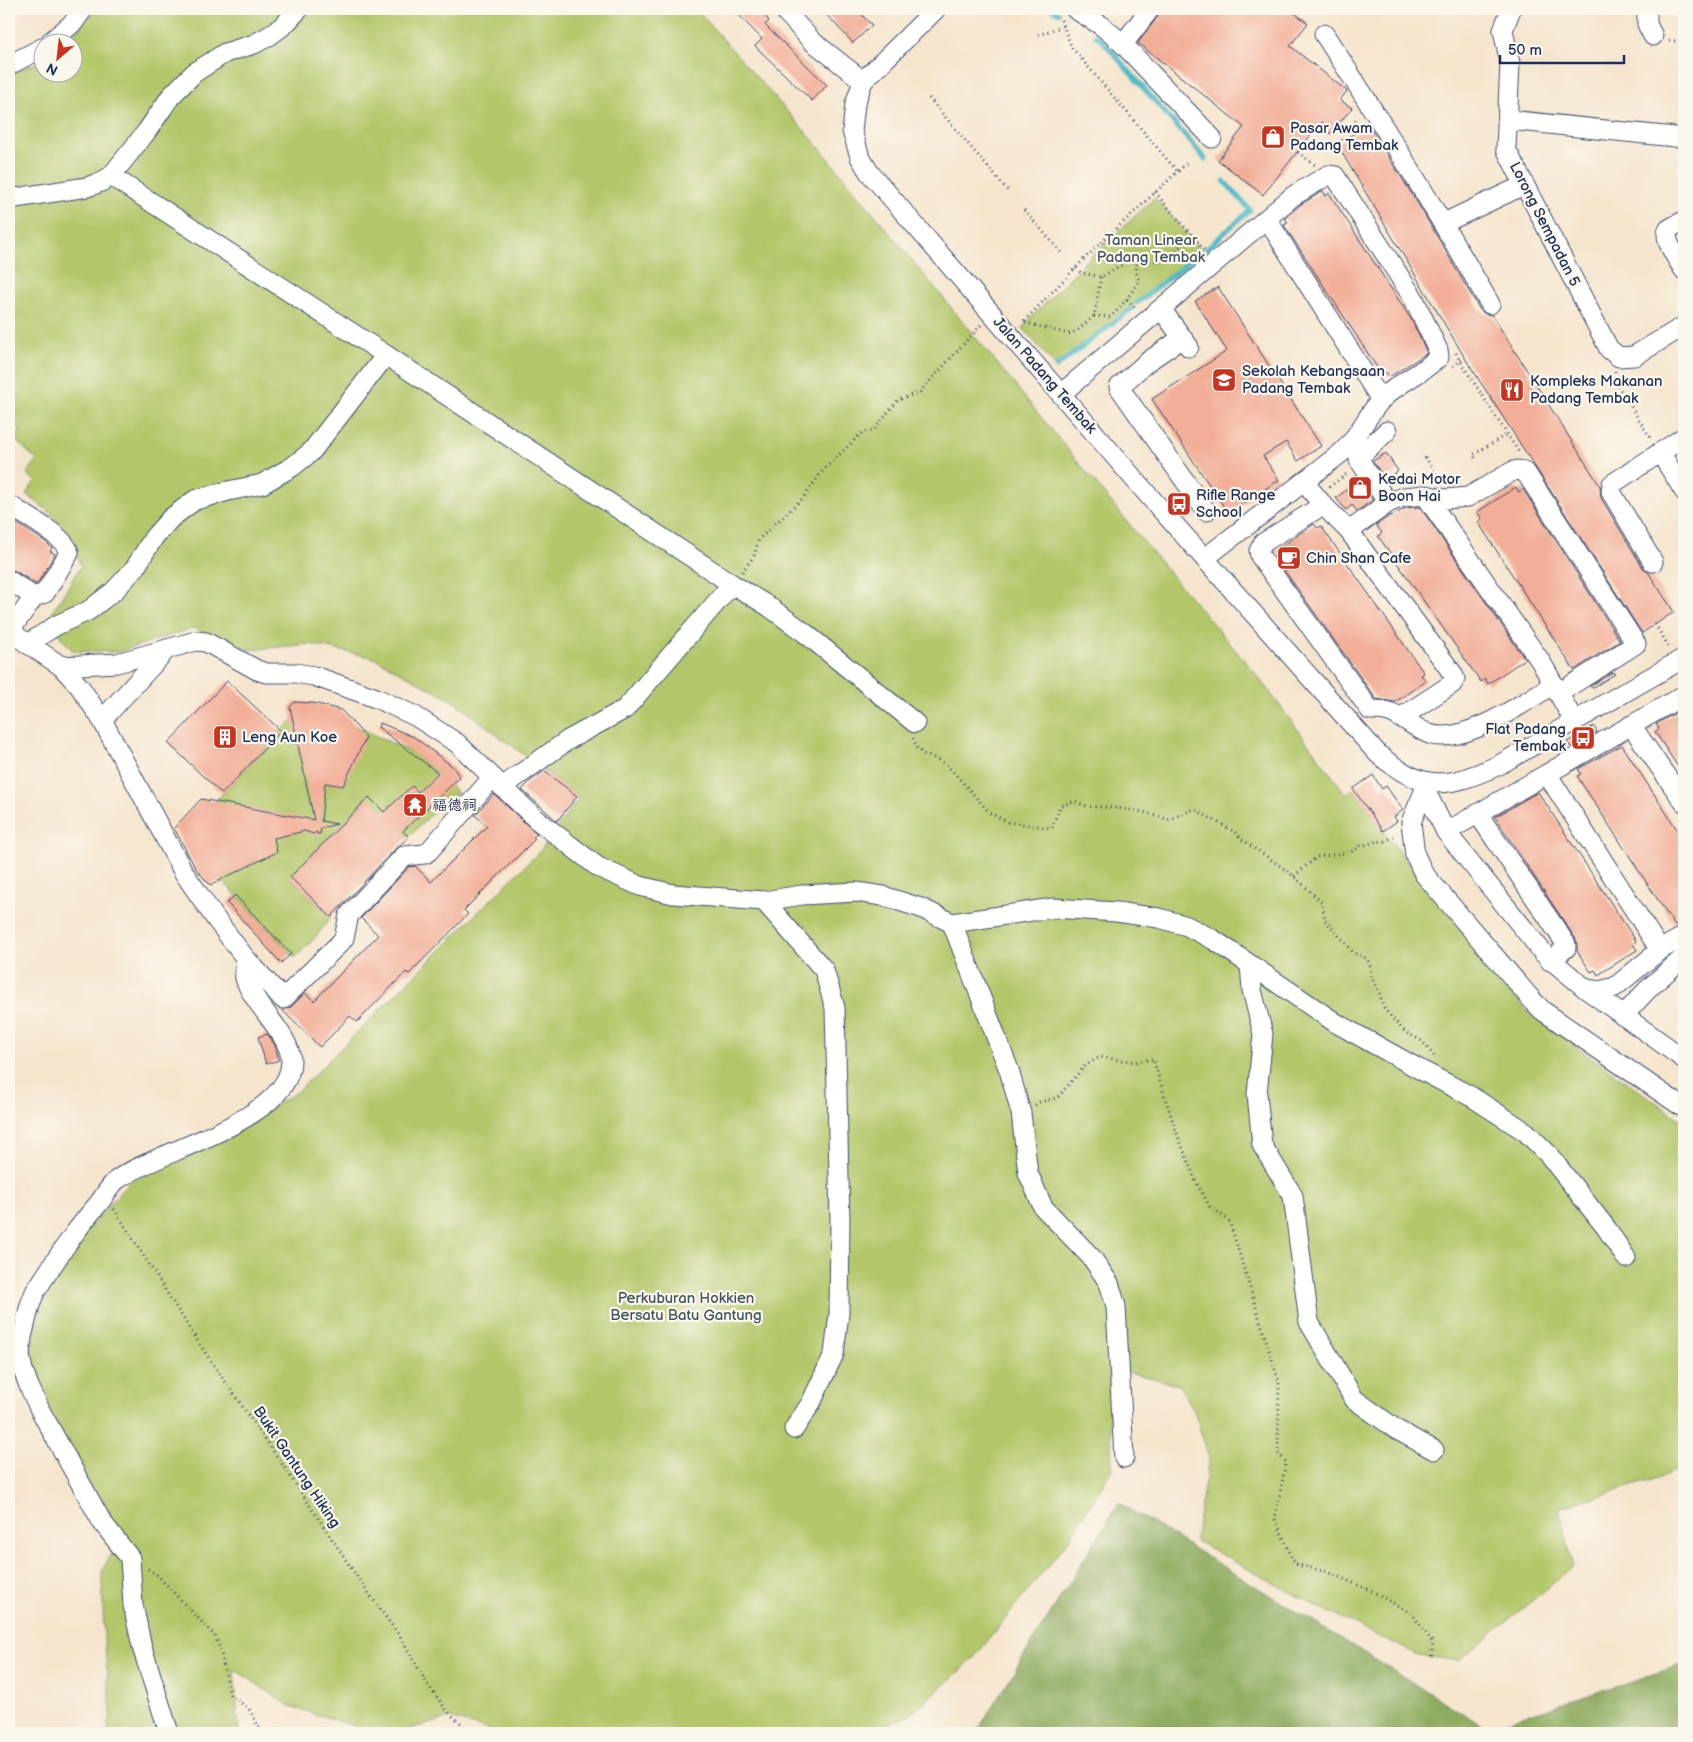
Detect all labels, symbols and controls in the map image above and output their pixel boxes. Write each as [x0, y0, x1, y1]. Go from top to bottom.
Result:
north arrow [32, 32, 82, 82]
scale bar [1500, 32, 1624, 64]
text: 50 m [1508, 41, 1542, 60]
text: N [43, 59, 61, 79]
place label: Pasar Awam Padang Tembak [1290, 119, 1399, 155]
shop icon: Pasar Awam Padang Tembak [1260, 124, 1286, 150]
street label: Lorong Sempadan 5 [1505, 159, 1584, 290]
park label: Taman Linear Padang Tembak [1097, 231, 1206, 267]
street label: Jalan Padang Tembak [989, 313, 1101, 438]
place label: Sekolah Kebangsaan Padang Tembak [1242, 362, 1385, 398]
school or university icon: Sekolah Kebangsaan Padang Tembak [1211, 367, 1237, 393]
place label: Kompleks Makanan Padang Tembak [1530, 372, 1663, 408]
restaurant icon: Kompleks Makanan Padang Tembak [1499, 377, 1525, 403]
place label: Kedai Motor Boon Hai [1378, 470, 1461, 506]
shop icon: Kedai Motor Boon Hai [1347, 475, 1373, 501]
place label: Rifle Range School [1196, 486, 1275, 522]
bus stop icon: Rifle Range School [1166, 491, 1192, 517]
cafe icon: Chin Shan Cafe [1276, 545, 1302, 571]
place label: Chin Shan Cafe [1306, 549, 1411, 568]
place label: Flat Padang Tembak [1485, 720, 1567, 756]
building icon: Leng Aun Koe [212, 724, 238, 750]
bus stop icon: Flat Padang Tembak [1570, 725, 1596, 751]
place label: Leng Aun Koe [242, 728, 337, 747]
temple icon: 福德祠 [402, 792, 428, 818]
place label: 福德祠 [432, 796, 477, 815]
park label: Perkuburan Hokkien Bersatu Batu Gantung [610, 1289, 762, 1325]
street label: Bukit Gantung Hiking [249, 1403, 344, 1532]

